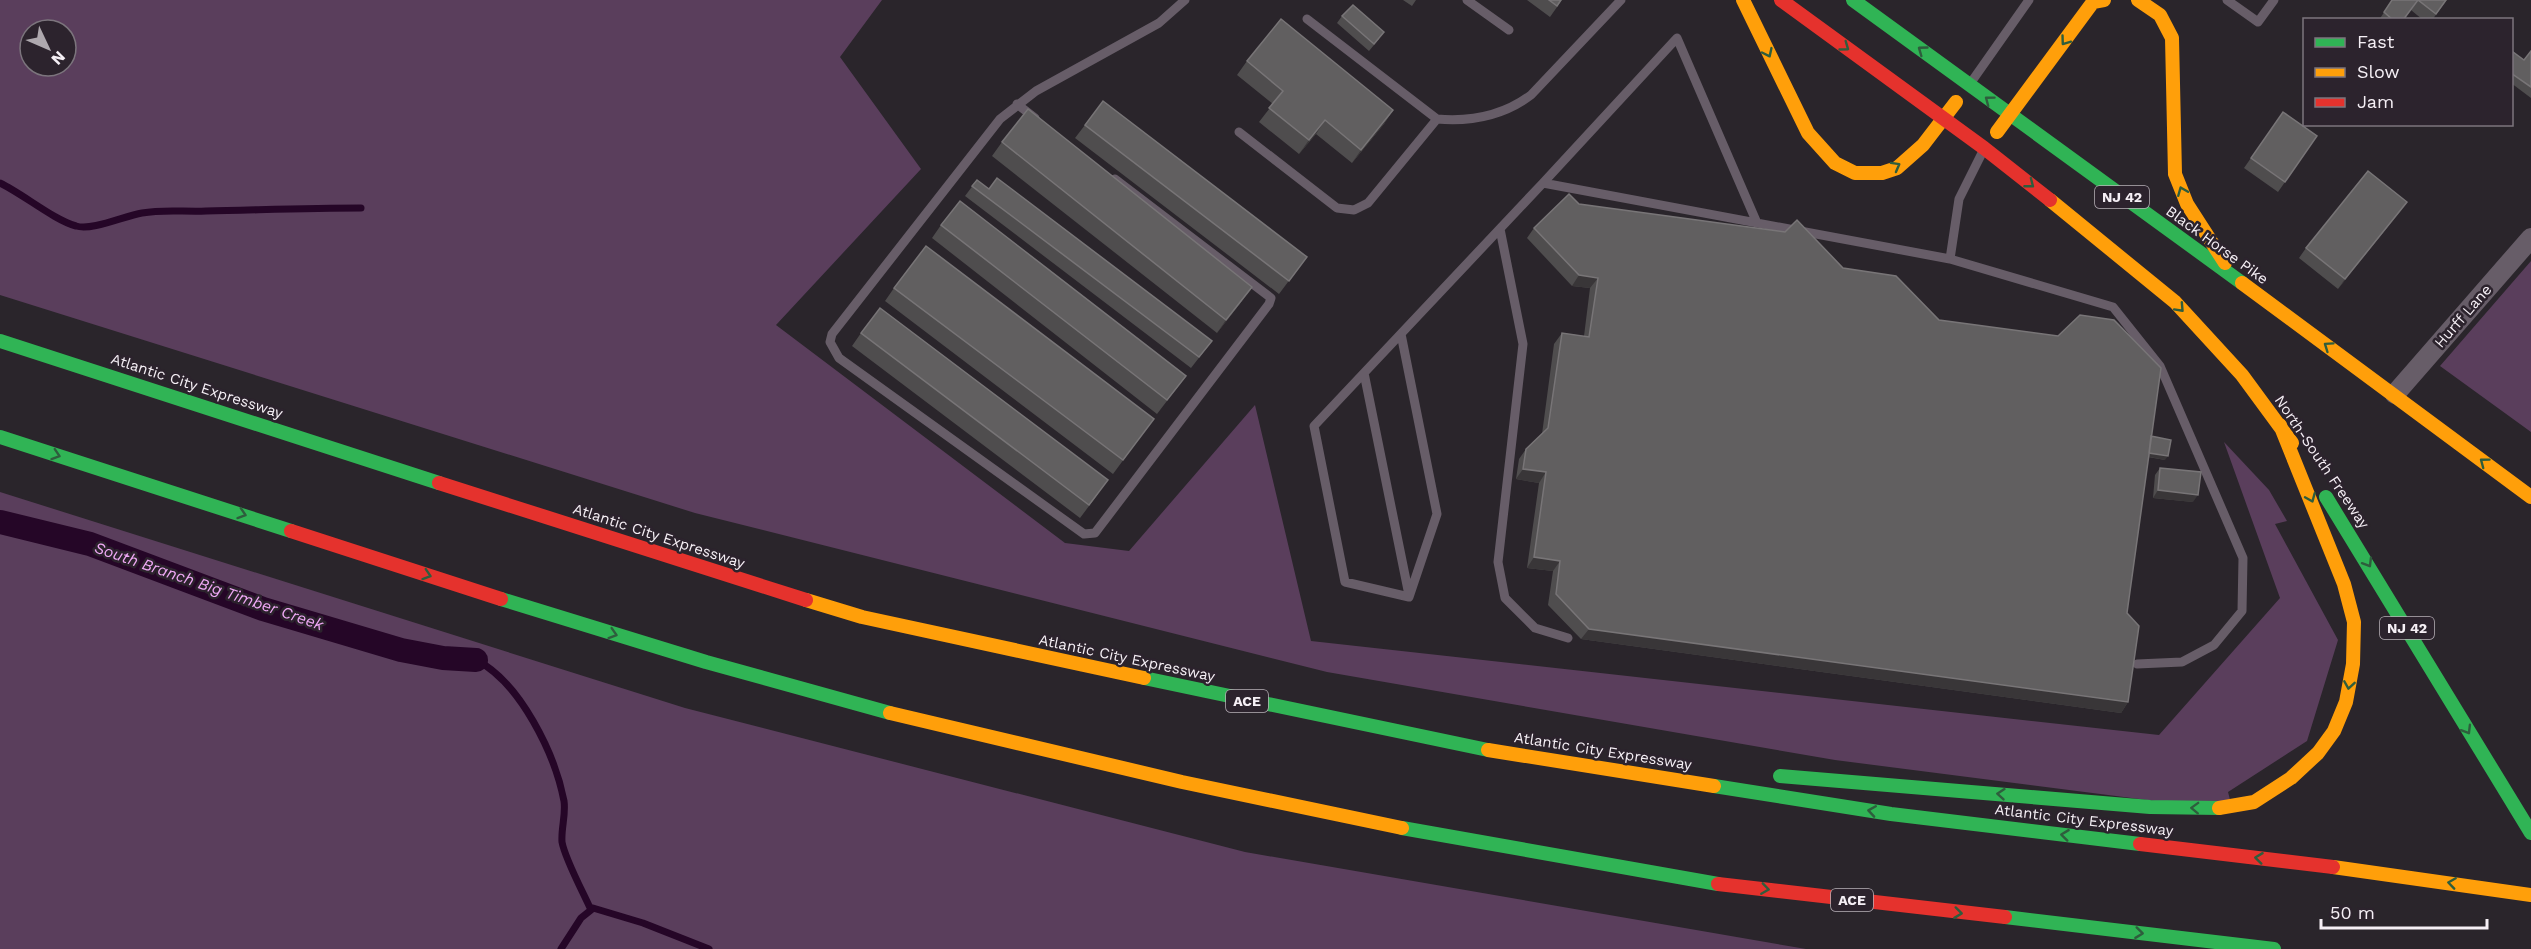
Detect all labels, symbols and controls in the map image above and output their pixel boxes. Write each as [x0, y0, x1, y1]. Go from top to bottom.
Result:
north arrow [18, 18, 78, 78]
legend [2303, 18, 2513, 126]
text: Fast [2357, 31, 2395, 52]
one-way arrow [2061, 34, 2072, 45]
one-way arrow [1839, 40, 1850, 51]
one-way arrow [1761, 46, 1773, 57]
text: N [47, 47, 69, 69]
one-way arrow [1917, 47, 1928, 58]
text: Slow [2357, 61, 2400, 82]
text: Jam [2357, 91, 2394, 112]
one-way arrow [1985, 97, 1996, 108]
one-way arrow [1890, 162, 1900, 173]
one-way arrow [2023, 177, 2034, 188]
road number: NJ 42 [2095, 186, 2149, 208]
one-way arrow [2177, 187, 2189, 198]
street label: Black Horse Pike [2162, 202, 2272, 288]
street label: Hurff Lane [2431, 281, 2495, 351]
one-way arrow [2173, 301, 2184, 312]
one-way arrow [2323, 342, 2334, 353]
street label: Atlantic City Expressway [109, 350, 286, 422]
street label: North-South Freeway [2271, 392, 2373, 532]
one-way arrow [50, 448, 61, 460]
one-way arrow [2480, 458, 2491, 469]
one-way arrow [2304, 492, 2316, 503]
street label: Atlantic City Expressway [571, 500, 748, 572]
one-way arrow [236, 507, 247, 519]
water label: South Branch Big Timber Creek [92, 538, 327, 635]
one-way arrow [2360, 557, 2372, 567]
one-way arrow [421, 567, 432, 580]
road number: NJ 42 [2380, 617, 2434, 639]
one-way arrow [607, 626, 618, 639]
street label: Atlantic City Expressway [1037, 631, 1217, 686]
one-way arrow [2343, 680, 2356, 690]
road number: ACE [1226, 690, 1268, 712]
one-way arrow [2460, 724, 2472, 734]
street label: Atlantic City Expressway [1513, 728, 1693, 774]
one-way arrow [1996, 788, 2005, 801]
street label: Atlantic City Expressway [1994, 800, 2175, 840]
one-way arrow [2191, 802, 2200, 814]
one-way arrow [1867, 805, 1876, 817]
one-way arrow [2061, 829, 2070, 842]
one-way arrow [2254, 853, 2263, 865]
one-way arrow [2448, 878, 2457, 890]
one-way arrow [1760, 883, 1769, 895]
road number: ACE [1831, 889, 1873, 911]
scale bar [2321, 892, 2488, 930]
text: 50 m [2330, 902, 2375, 923]
one-way arrow [1954, 906, 1963, 918]
one-way arrow [2134, 926, 2144, 939]

